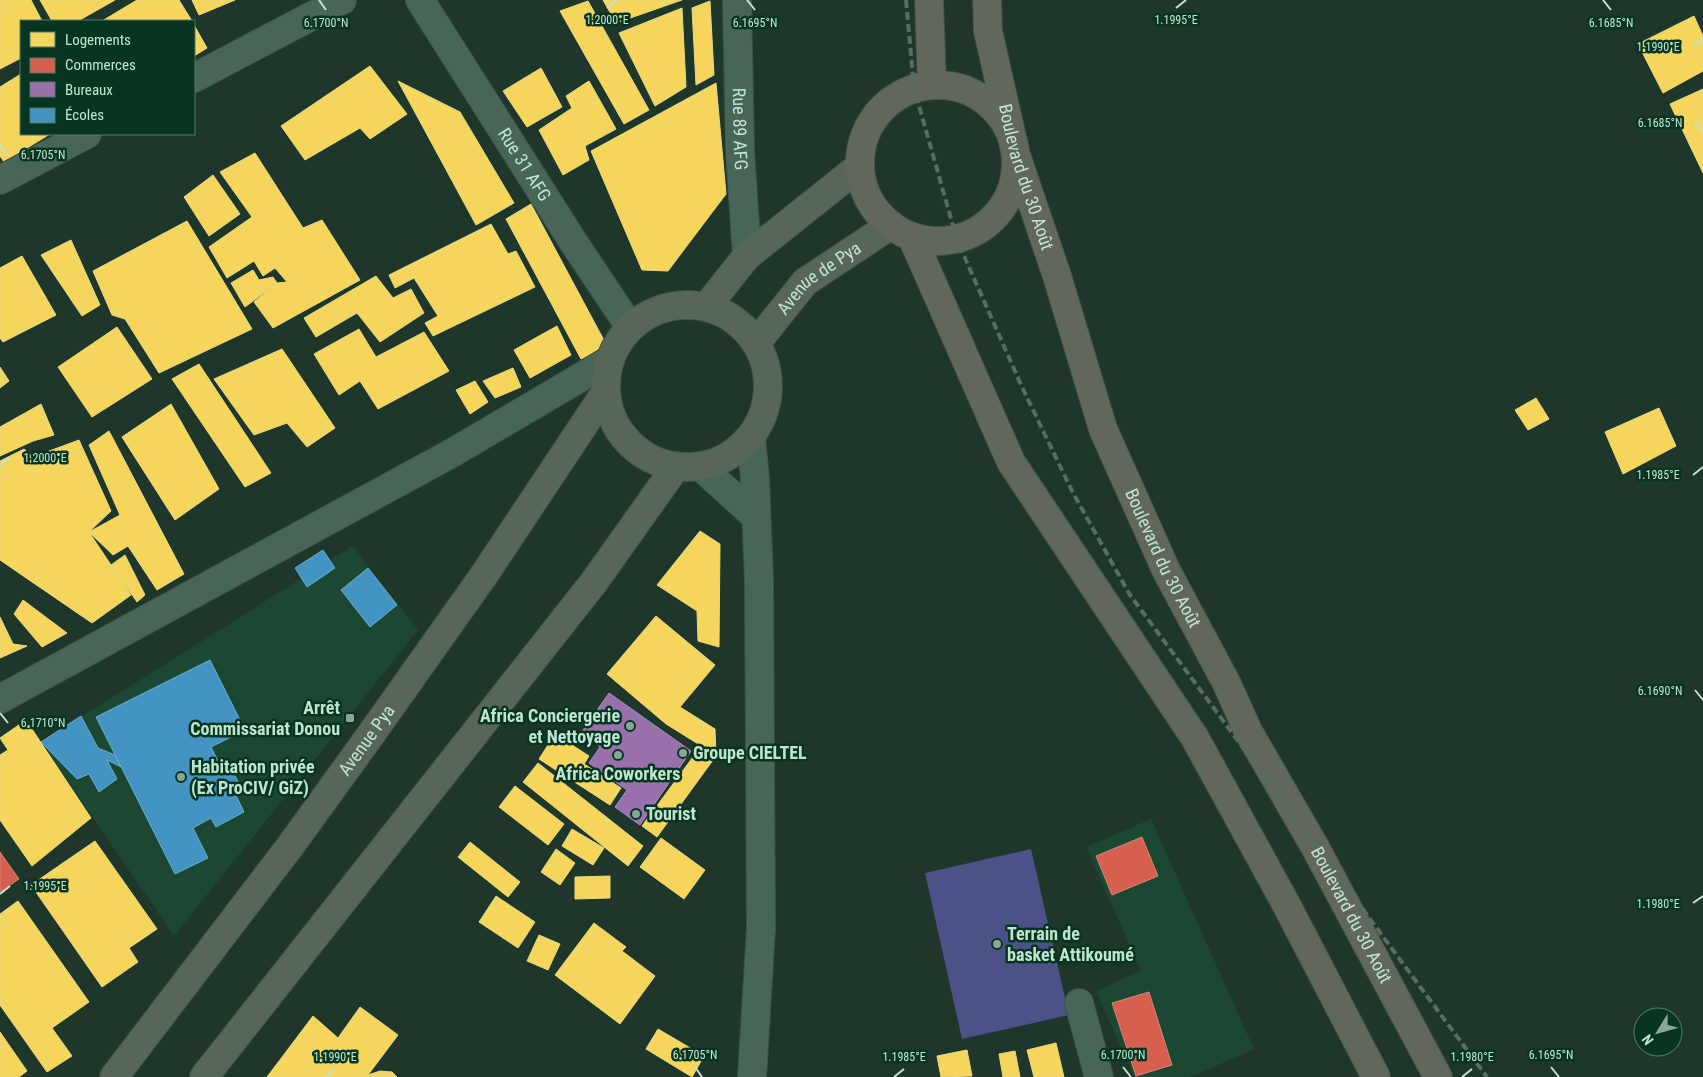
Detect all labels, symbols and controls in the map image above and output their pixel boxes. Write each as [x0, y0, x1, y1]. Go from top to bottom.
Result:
text: 1.2000°E [585, 13, 629, 27]
text: 1.1995°E [1154, 13, 1198, 27]
text: 6.1700°N [304, 16, 348, 30]
text: 6.1695°N [733, 16, 777, 30]
text: 6.1685°N [1589, 16, 1633, 30]
legend [20, 20, 195, 135]
text: Logements [65, 31, 131, 49]
text: 1.1990°E [1636, 40, 1680, 54]
text: Commerces [65, 56, 136, 74]
text: Bureaux [65, 81, 113, 99]
street label: Rue 89 AFG [729, 88, 752, 171]
street label: Boulevard du 30 Août [995, 102, 1058, 253]
text: Écoles [65, 106, 104, 124]
text: 6.1685°N [1638, 116, 1682, 130]
street label: Rue 31 AFG [494, 124, 556, 205]
text: 6.1705°N [21, 148, 65, 162]
street label: Avenue de Pya [772, 237, 865, 318]
text: 1.2000°E [23, 451, 67, 465]
text: 1.1985°E [1636, 468, 1680, 482]
street label: Boulevard du 30 Août [1121, 485, 1206, 631]
text: 6.1690°N [1638, 684, 1682, 698]
place label: Arrêt Commissariat Donou [190, 697, 340, 739]
street label: Avenue Pya [334, 701, 399, 779]
place label: Africa Conciergerie et Nettoyage [480, 705, 620, 747]
marker: Arrêt Commissariat Donou [344, 712, 356, 724]
text: 6.1710°N [21, 716, 65, 730]
marker: Africa Conciergerie et Nettoyage [624, 720, 636, 732]
place label: Groupe CIELTEL [693, 742, 807, 763]
marker: Groupe CIELTEL [677, 747, 689, 759]
marker: Africa Coworkers [612, 749, 624, 761]
place label: Habitation privée (Ex ProCIV/ GiZ) [191, 756, 315, 799]
place label: Africa Coworkers [556, 763, 680, 784]
marker: Habitation privée (Ex ProCIV/ GiZ) [175, 771, 187, 783]
place label: Tourist [646, 803, 696, 824]
marker: Tourist [630, 808, 642, 820]
street label: Boulevard du 30 Août [1307, 843, 1397, 987]
text: 1.1995°E [23, 879, 67, 893]
text: 1.1980°E [1636, 897, 1680, 911]
place label: Terrain de basket Attikoumé [1007, 923, 1134, 965]
marker: Terrain de basket Attikoumé [991, 938, 1003, 950]
north arrow [1633, 1007, 1683, 1057]
text: N [1639, 1032, 1657, 1048]
text: 6.1705°N [673, 1048, 717, 1062]
text: 6.1700°N [1101, 1048, 1145, 1062]
text: 6.1695°N [1529, 1048, 1573, 1062]
text: 1.1990°E [313, 1050, 357, 1064]
text: 1.1985°E [882, 1050, 926, 1064]
text: 1.1980°E [1450, 1050, 1494, 1064]

